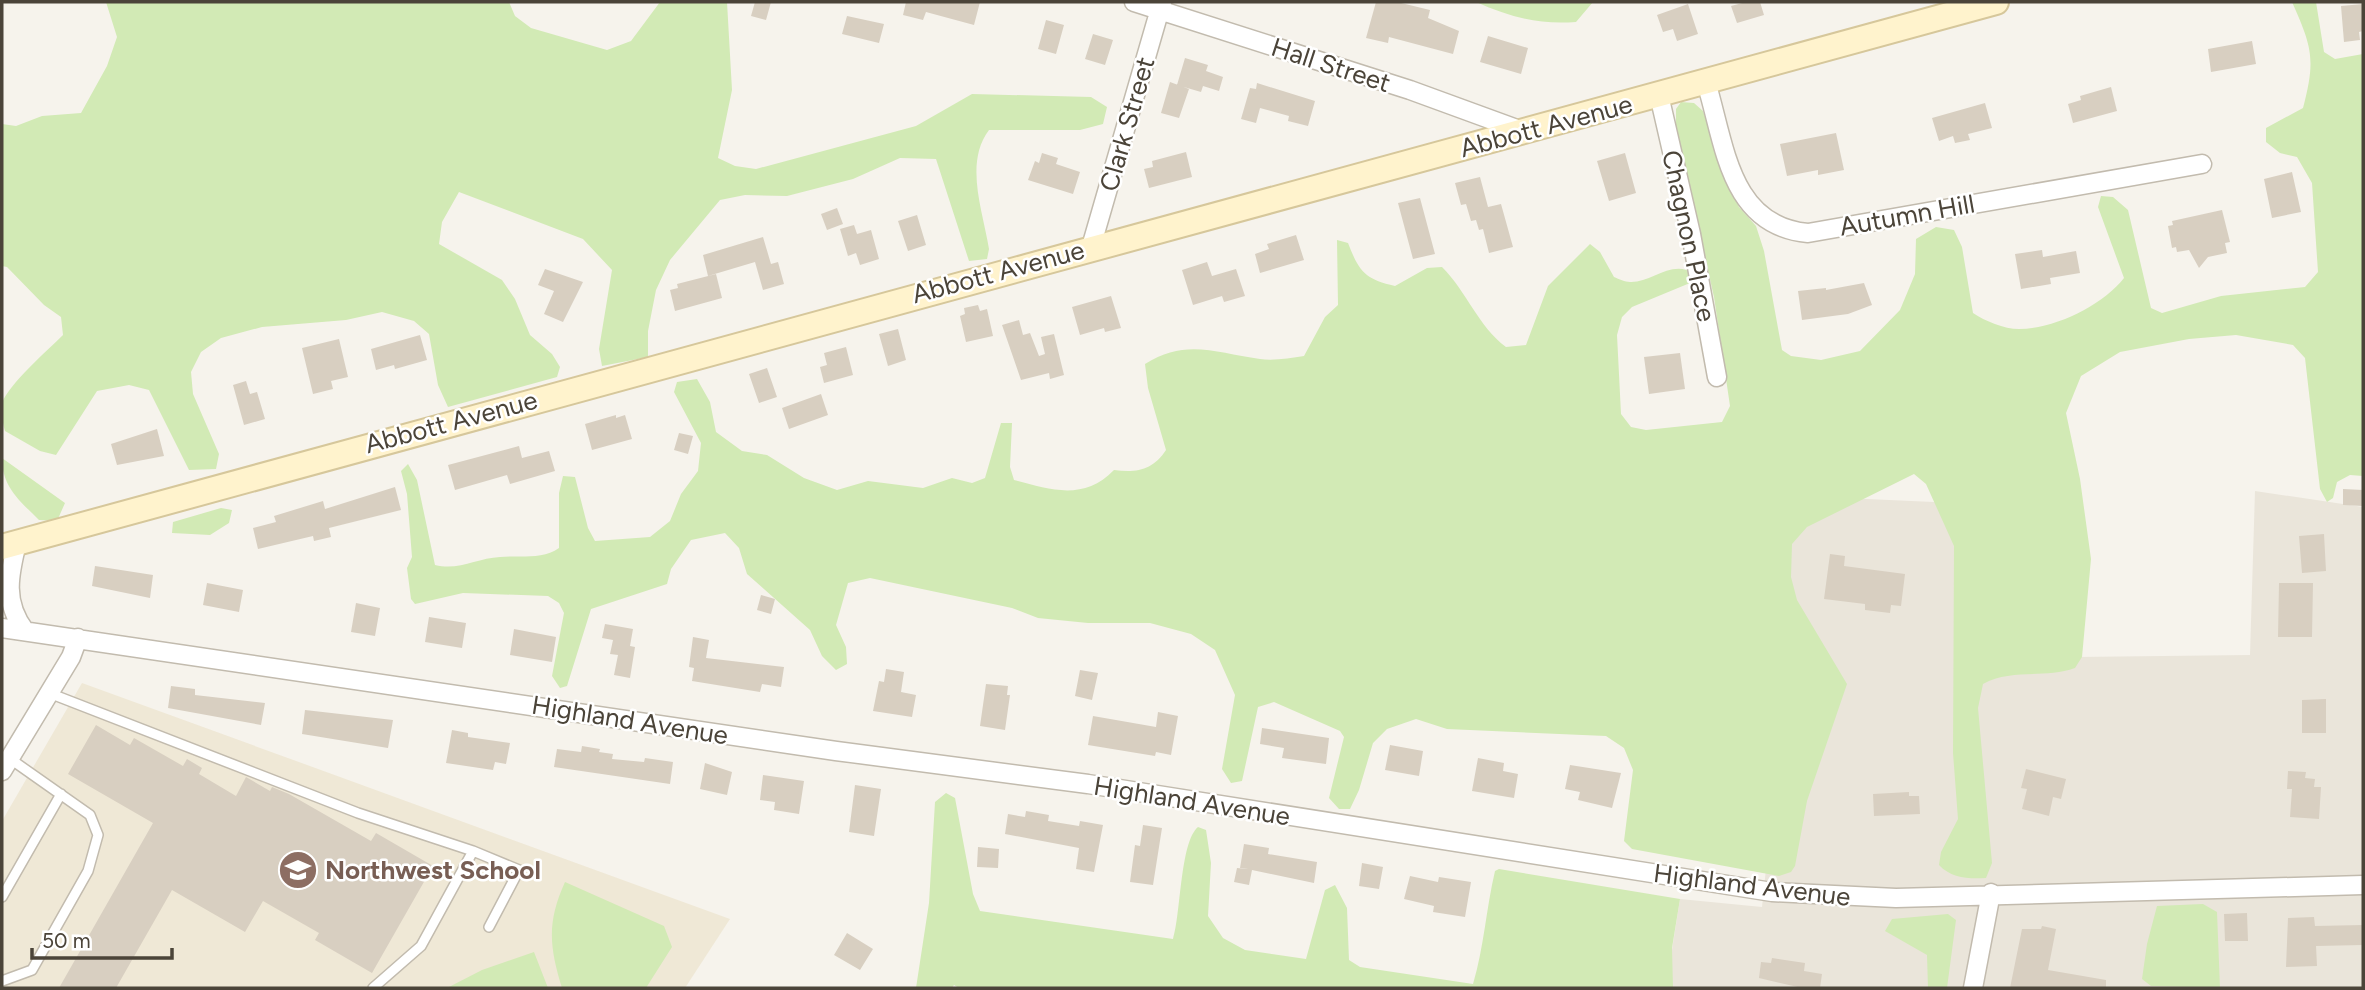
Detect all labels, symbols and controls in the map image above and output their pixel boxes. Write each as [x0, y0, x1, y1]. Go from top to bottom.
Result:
street label: Hall Street [1267, 31, 1395, 99]
street label: Clark Street [1093, 53, 1161, 195]
street label: Abbott Avenue [1456, 88, 1636, 164]
street label: Chagnon Place [1655, 147, 1723, 325]
street label: Autumn Hill [1837, 187, 1977, 243]
street label: Abbott Avenue [908, 234, 1088, 310]
street label: Abbott Avenue [361, 384, 541, 460]
street label: Highland Avenue [530, 689, 730, 751]
street label: Highland Avenue [1092, 770, 1292, 832]
school or university icon: Northwest School [277, 849, 319, 891]
place label: Northwest School [325, 854, 541, 886]
street label: Highland Avenue [1652, 857, 1852, 913]
scale bar [32, 916, 172, 960]
text: 50 m [42, 928, 91, 953]

